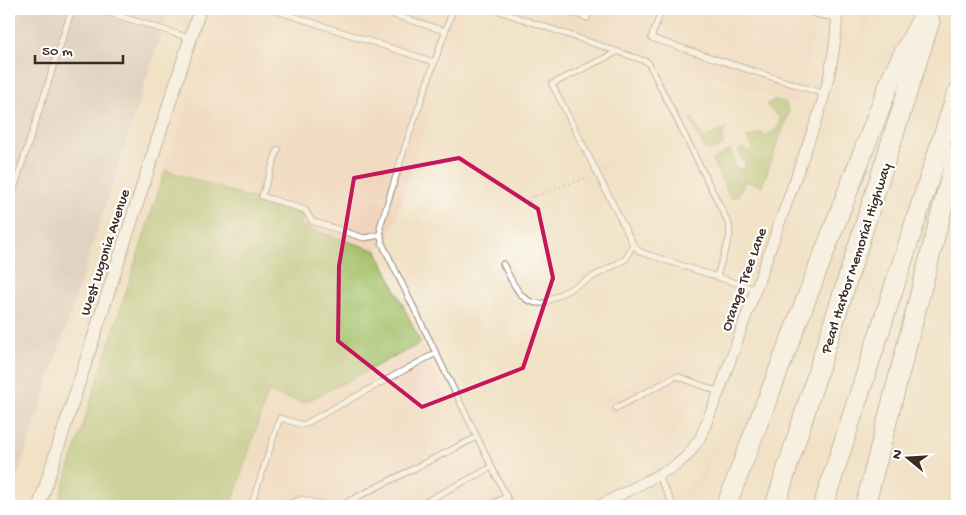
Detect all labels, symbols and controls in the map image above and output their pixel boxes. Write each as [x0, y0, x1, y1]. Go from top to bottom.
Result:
scale bar [35, 32, 122, 64]
text: 50 m [42, 43, 73, 61]
street label: Pearl Harbor Memorial Highway [817, 160, 896, 357]
street label: West Lugonia Avenue [77, 187, 135, 318]
street label: Orange Tree Lane [718, 225, 772, 334]
north arrow [884, 432, 934, 482]
text: N [889, 448, 908, 462]

